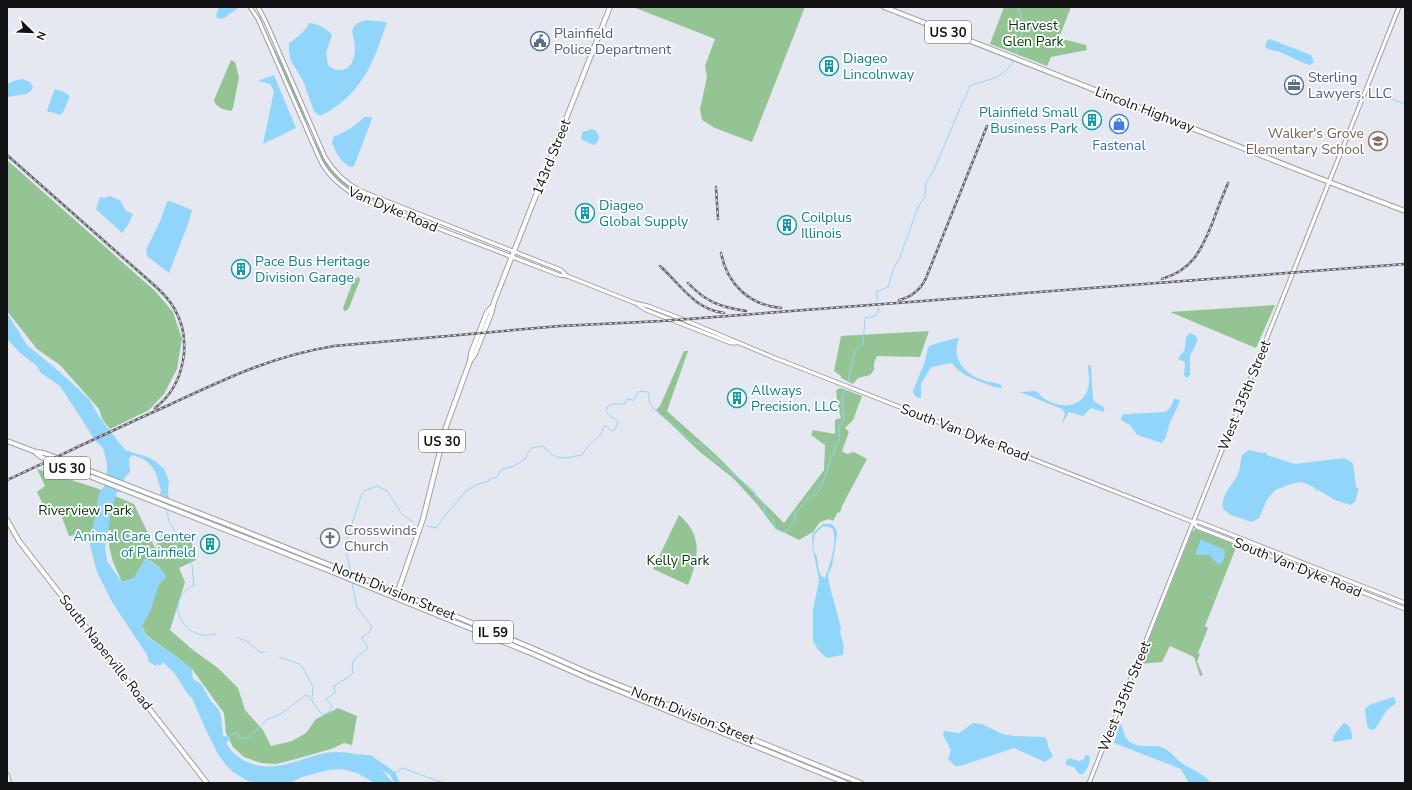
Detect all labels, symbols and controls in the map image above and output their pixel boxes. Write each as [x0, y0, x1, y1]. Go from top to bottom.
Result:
north arrow [12, 12, 52, 52]
park label: Harvest Glen Park [1002, 16, 1065, 51]
road number: US 30 [925, 21, 971, 43]
place label: Plainfield Police Department [554, 24, 671, 59]
text: N [32, 29, 49, 42]
public building icon: Plainfield Police Department [529, 30, 551, 52]
place label: Diageo Lincolnway [843, 49, 915, 84]
building icon: Diageo Lincolnway [818, 55, 840, 77]
place label: Sterling Lawyers, LLC [1308, 68, 1392, 103]
office icon: Sterling Lawyers, LLC [1283, 74, 1305, 96]
street label: Lincoln Highway [1092, 82, 1198, 137]
place label: Plainfield Small Business Park [979, 103, 1079, 138]
building icon: Plainfield Small Business Park [1081, 109, 1103, 131]
shop icon: Fastenal [1108, 113, 1130, 135]
street label: 143rd Street [528, 116, 575, 198]
place label: Walker's Grove Elementary School [1246, 124, 1365, 159]
school or university icon: Walker's Grove Elementary School [1367, 130, 1389, 152]
place label: Fastenal [1092, 136, 1146, 155]
street label: Van Dyke Road [344, 182, 441, 237]
place label: Diageo Global Supply [599, 196, 689, 231]
building icon: Diageo Global Supply [574, 202, 596, 224]
place label: Coilplus Illinois [801, 208, 852, 243]
building icon: Coilplus Illinois [776, 214, 798, 236]
place label: Pace Bus Heritage Division Garage [255, 252, 370, 287]
building icon: Pace Bus Heritage Division Garage [230, 258, 252, 280]
street label: West 135th Street [1214, 337, 1275, 453]
place label: Allways Precision, LLC [751, 381, 838, 416]
building icon: Allways Precision, LLC [726, 387, 748, 409]
street label: South Van Dyke Road [898, 399, 1032, 466]
road number: US 30 [419, 430, 465, 452]
road number: US 30 [44, 457, 90, 479]
park label: Riverview Park [38, 501, 133, 520]
place label: Crosswinds Church [344, 521, 418, 556]
place label: Animal Care Center of Plainfield [73, 527, 196, 562]
church icon: Crosswinds Church [319, 527, 341, 549]
building icon: Animal Care Center of Plainfield [199, 533, 221, 555]
street label: South Van Dyke Road [1231, 533, 1365, 602]
park label: Kelly Park [647, 551, 710, 570]
street label: North Division Street [329, 558, 458, 625]
street label: South Naperville Road [54, 591, 157, 714]
road number: IL 59 [473, 621, 513, 643]
street label: West 135th Street [1094, 638, 1155, 754]
street label: North Division Street [628, 682, 757, 749]

